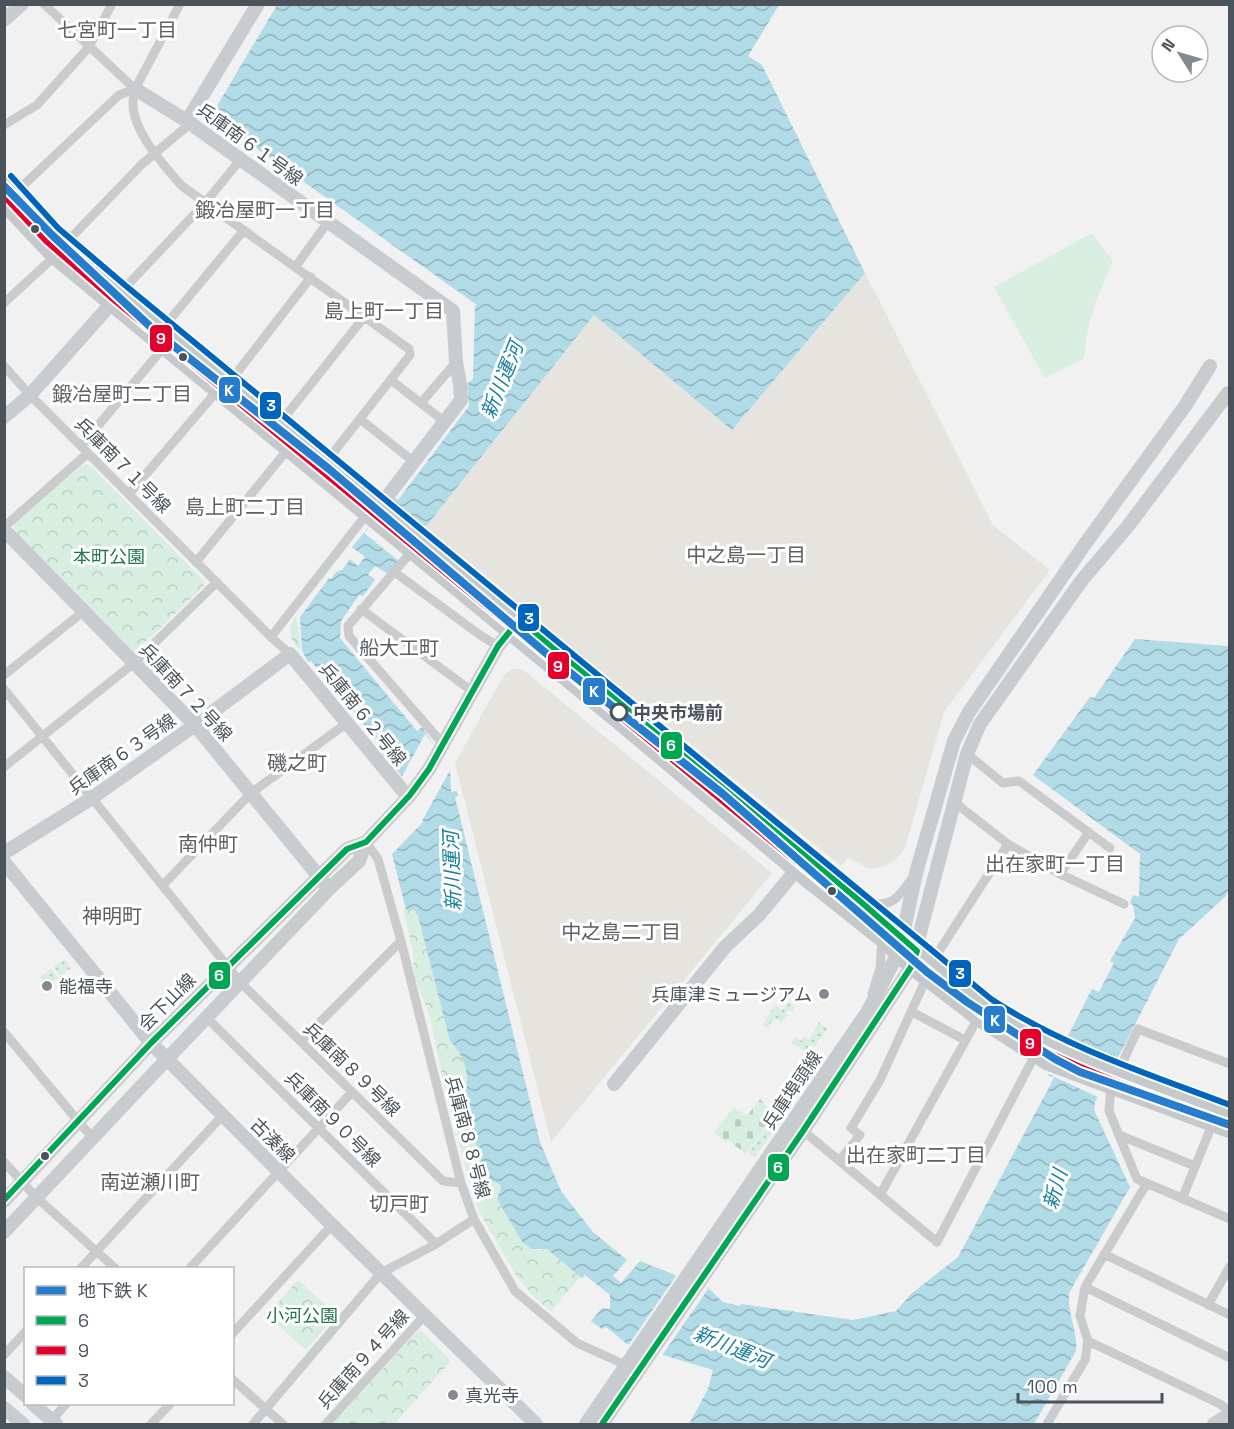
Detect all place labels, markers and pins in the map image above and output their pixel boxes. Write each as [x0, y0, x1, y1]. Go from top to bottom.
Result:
unlabelled marker [29, 223, 41, 235]
unlabelled marker [177, 351, 189, 363]
place label: 中央市場前 [633, 701, 723, 724]
marker: 中央市場前 [610, 703, 628, 721]
unlabelled marker [826, 885, 838, 897]
place label: 能福寺 [59, 975, 113, 998]
marker: 能福寺 [40, 979, 54, 993]
place label: 兵庫津ミュージアム [652, 983, 812, 1006]
marker: 兵庫津ミュージアム [817, 987, 831, 1001]
unlabelled marker [39, 1150, 51, 1162]
place label: 真光寺 [465, 1384, 519, 1407]
marker: 真光寺 [446, 1388, 460, 1402]

